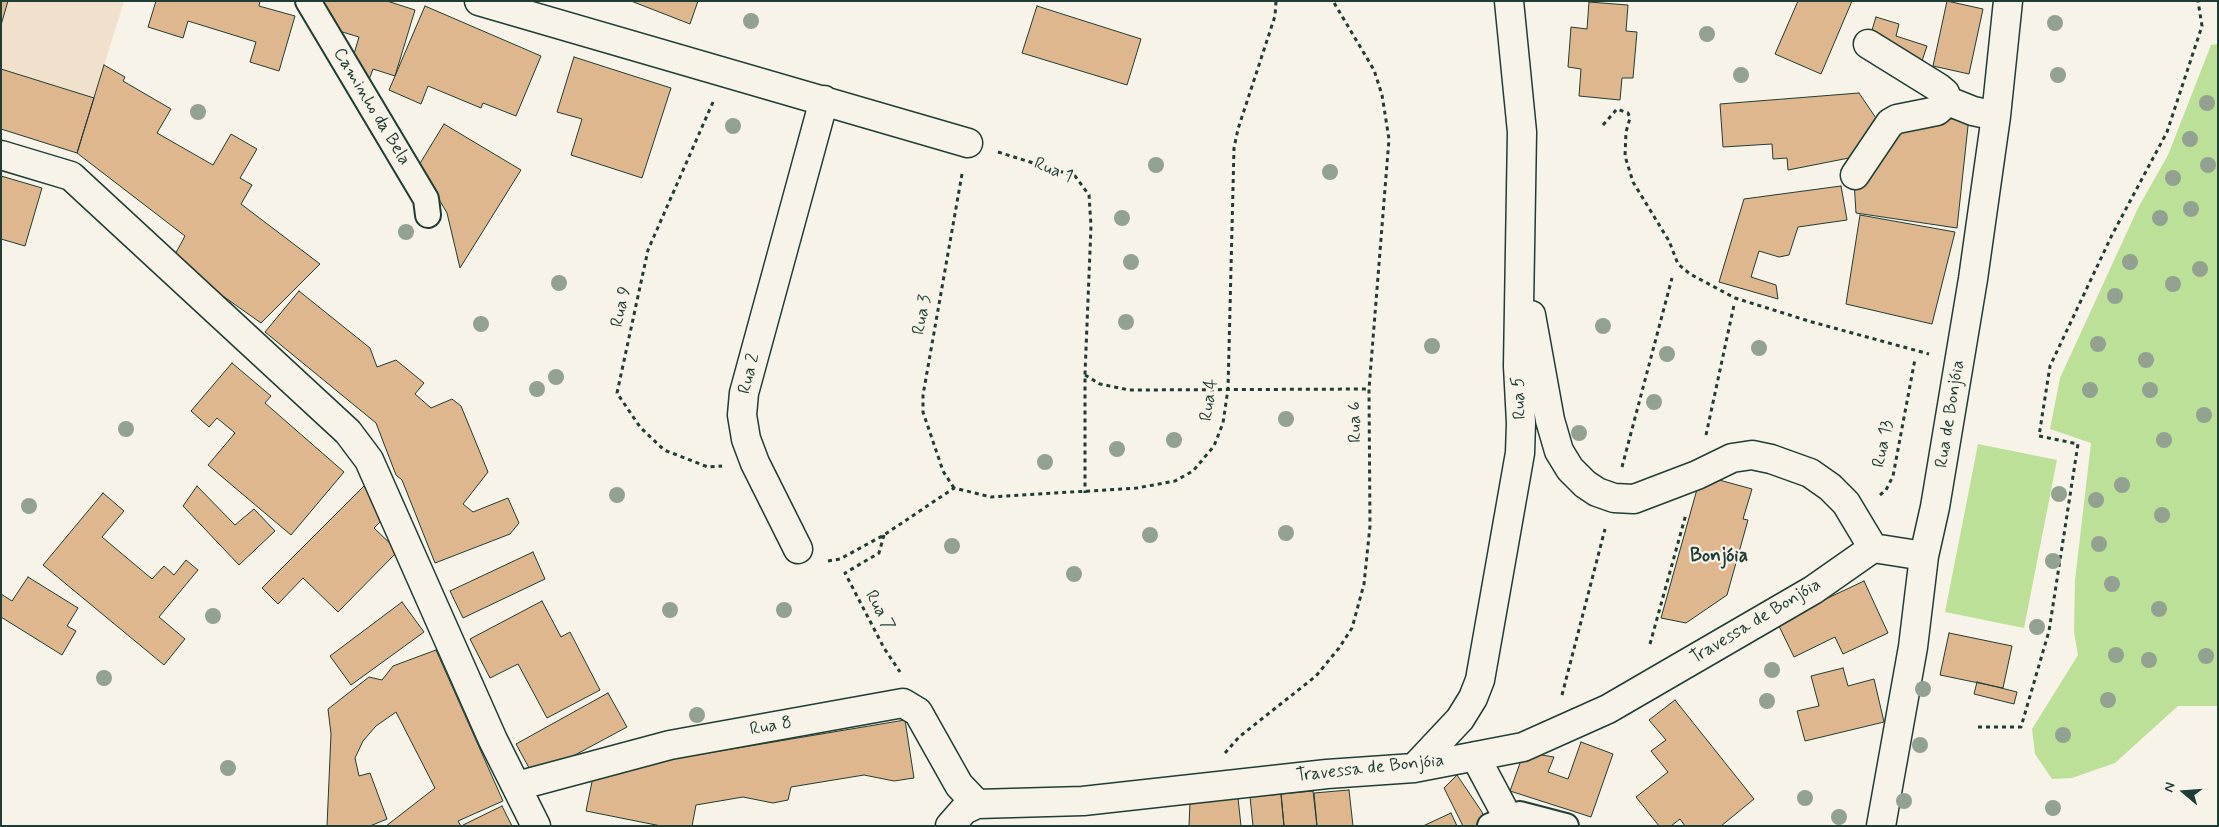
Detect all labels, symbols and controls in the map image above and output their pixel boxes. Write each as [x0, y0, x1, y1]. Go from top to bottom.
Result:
street label: Caminho da Bela [327, 44, 415, 170]
street label: Rua 1 [1030, 153, 1076, 189]
street label: Rua 9 [607, 285, 637, 329]
street label: Rua 3 [909, 293, 937, 337]
street label: Rua 2 [735, 351, 765, 397]
street label: Rua de Bonjóia [1932, 358, 1970, 470]
street label: Rua 5 [1508, 376, 1532, 420]
street label: Rua 4 [1196, 377, 1224, 423]
street label: Rua 6 [1345, 401, 1367, 443]
street label: Rua 13 [1869, 418, 1899, 470]
district label: Bonjóia [1690, 546, 1748, 568]
street label: Travessa de Bonjóia [1687, 574, 1825, 670]
street label: Rua 7 [859, 587, 899, 635]
street label: Rua 8 [748, 713, 794, 741]
street label: Travessa de Bonjóia [1295, 750, 1445, 788]
north arrow [2159, 767, 2209, 817]
text: N [2160, 780, 2180, 795]

